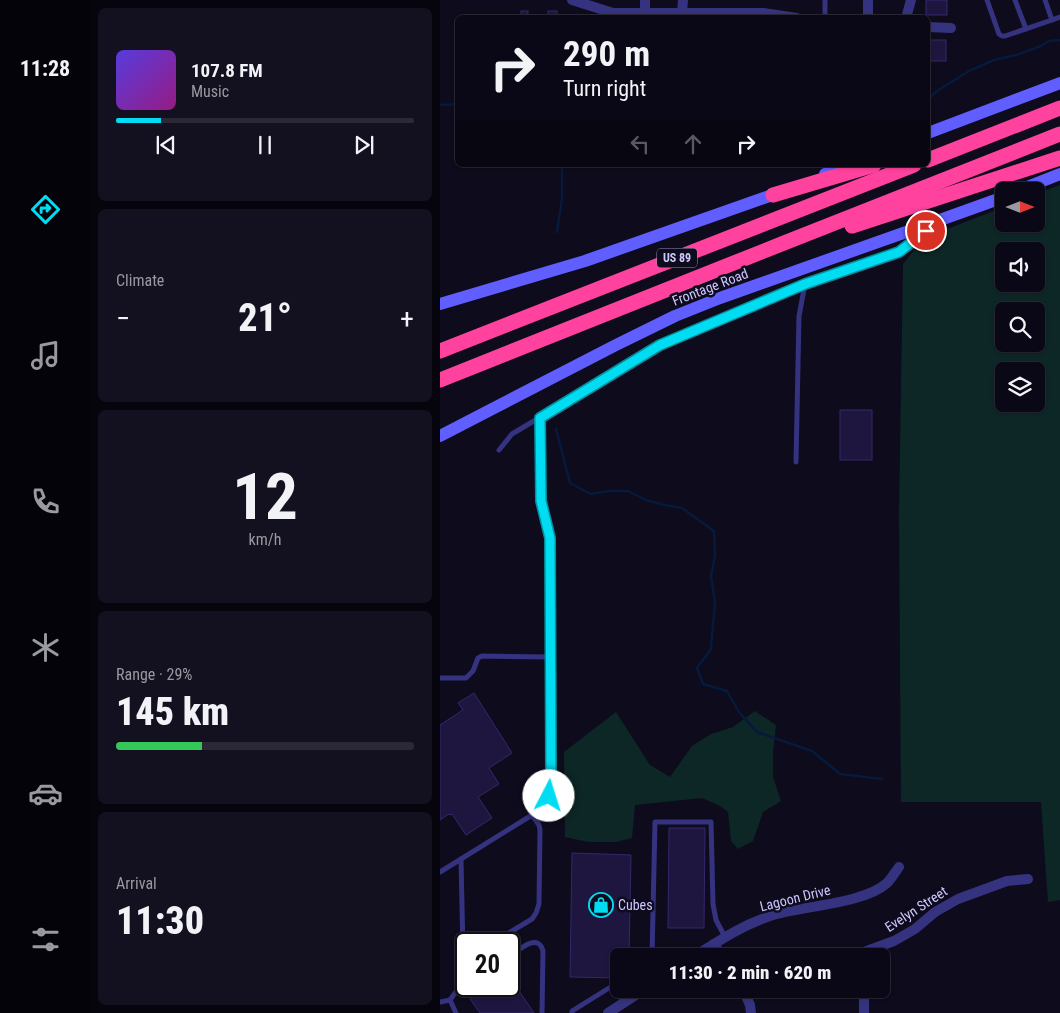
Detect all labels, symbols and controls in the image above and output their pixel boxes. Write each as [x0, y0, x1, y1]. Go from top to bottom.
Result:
text: 290 m [563, 34, 650, 75]
icon: right [480, 35, 545, 100]
text: 11:28 [20, 56, 70, 81]
text: 107.8 FM [191, 59, 263, 82]
text: Turn right [563, 76, 646, 101]
text: Music [191, 82, 229, 101]
icon: left [626, 130, 654, 158]
icon: ahead [679, 130, 707, 158]
icon: right [732, 130, 760, 158]
icon: previous [152, 131, 180, 159]
icon: pause [251, 131, 279, 159]
icon: next [350, 131, 378, 159]
north arrow [995, 182, 1045, 232]
map controls [995, 182, 1045, 412]
icon: directions [28, 192, 63, 227]
pin [905, 210, 947, 252]
icon: arrive [912, 217, 940, 245]
button: sound [995, 242, 1045, 292]
road number: US 89 [657, 248, 697, 268]
street label: Frontage Road [670, 265, 750, 309]
text: Climate [116, 271, 164, 290]
text: 21° [238, 296, 292, 340]
text: − [116, 302, 130, 335]
text: + [400, 302, 414, 335]
button: search [995, 302, 1045, 352]
icon: music [28, 338, 63, 373]
button: layers [995, 362, 1045, 412]
text: 12 [232, 459, 298, 535]
icon: phone [28, 484, 63, 519]
text: km/h [249, 530, 281, 549]
icon: climate [28, 630, 63, 665]
text: Range · 29% [116, 665, 192, 684]
text: 145 km [116, 690, 229, 734]
position arrow [522, 769, 574, 821]
icon: car [28, 776, 63, 811]
text: Arrival [116, 874, 157, 893]
street label: Lagoon Drive [758, 881, 832, 915]
street label: Evelyn Street [882, 883, 950, 935]
shop icon: Cubes [588, 892, 614, 918]
place label: Cubes [618, 897, 653, 913]
text: 11:30 [116, 899, 204, 943]
icon: filters [28, 922, 63, 957]
speed limit sign: 20 [455, 932, 520, 997]
text: 11:30 · 2 min · 620 m [669, 961, 831, 984]

